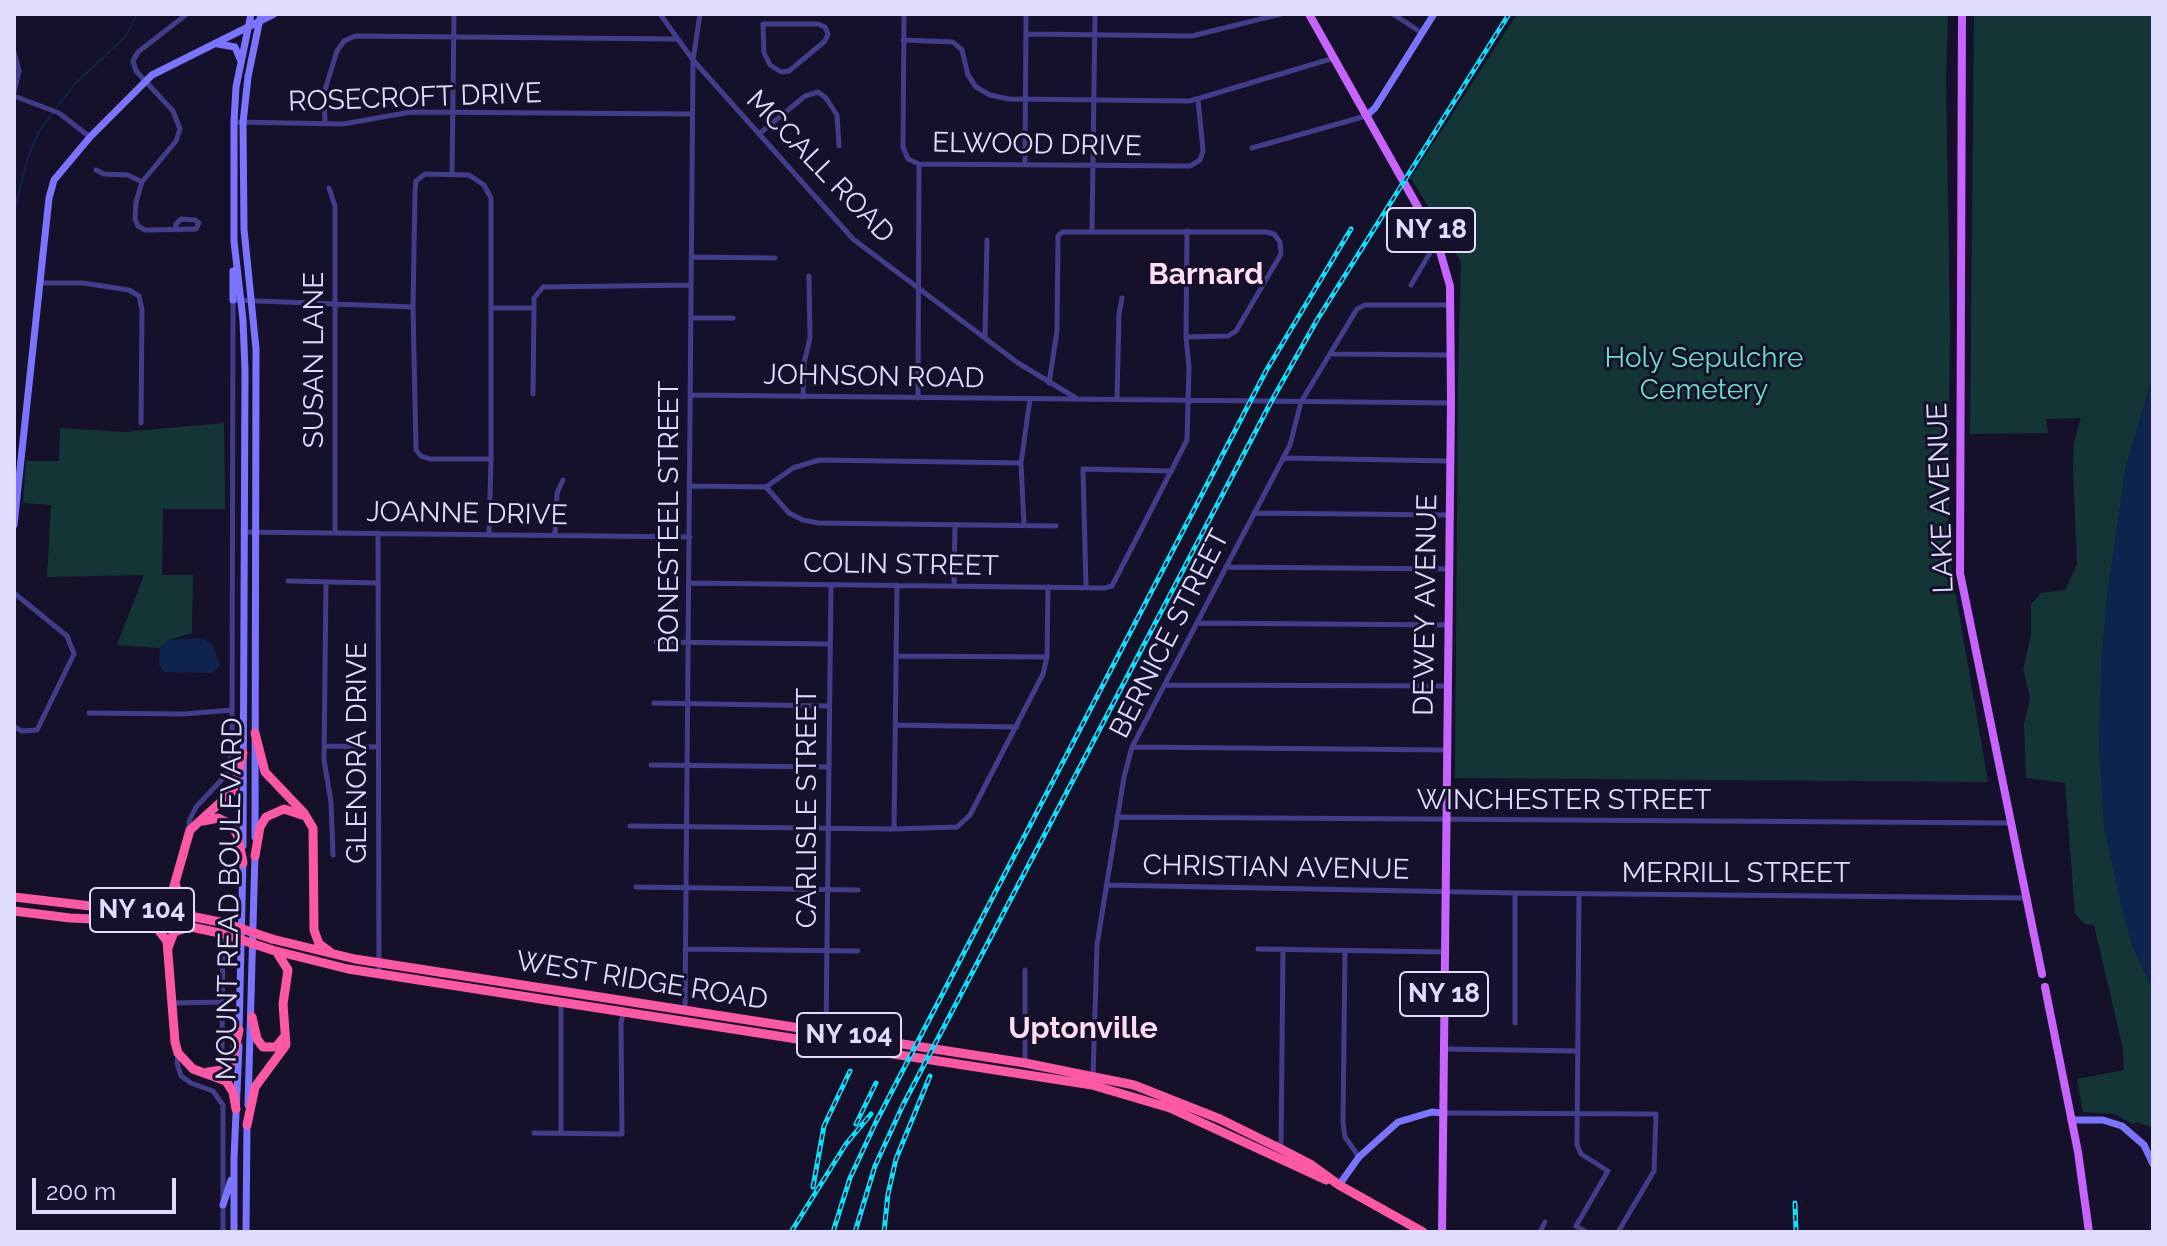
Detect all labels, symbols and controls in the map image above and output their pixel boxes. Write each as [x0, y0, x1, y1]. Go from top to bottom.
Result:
street label: ROSECROFT DRIVE [288, 77, 542, 119]
street label: MCCALL ROAD [739, 84, 901, 250]
street label: ELWOOD DRIVE [932, 126, 1142, 164]
road number: NY 18 [1387, 208, 1475, 252]
district label: Barnard [1148, 257, 1264, 293]
street label: SUSAN LANE [298, 272, 332, 448]
park label: Holy Sepulchre Cemetery [1604, 342, 1804, 408]
street label: JOHNSON ROAD [763, 358, 985, 396]
street label: BONESTEEL STREET [653, 380, 687, 654]
street label: LAKE AVENUE [1921, 402, 1961, 594]
street label: DEWEY AVENUE [1407, 494, 1445, 716]
street label: JOANNE DRIVE [366, 495, 568, 533]
street label: BERNICE STREET [1103, 524, 1237, 744]
street label: COLIN STREET [803, 546, 999, 584]
street label: GLENORA DRIVE [341, 642, 375, 864]
street label: CARLISLE STREET [791, 688, 825, 928]
street label: MOUNT READ BOULEVARD [210, 717, 250, 1081]
street label: WINCHESTER STREET [1417, 784, 1711, 818]
street label: CHRISTIAN AVENUE [1142, 849, 1410, 887]
street label: MERRILL STREET [1622, 857, 1850, 891]
road number: NY 104 [90, 888, 194, 932]
street label: WEST RIDGE ROAD [514, 945, 770, 1017]
road number: NY 18 [1400, 972, 1488, 1016]
district label: Uptonville [1008, 1011, 1158, 1047]
road number: NY 104 [797, 1013, 901, 1057]
scale bar [36, 1162, 180, 1212]
text: 200 m [46, 1177, 116, 1206]

